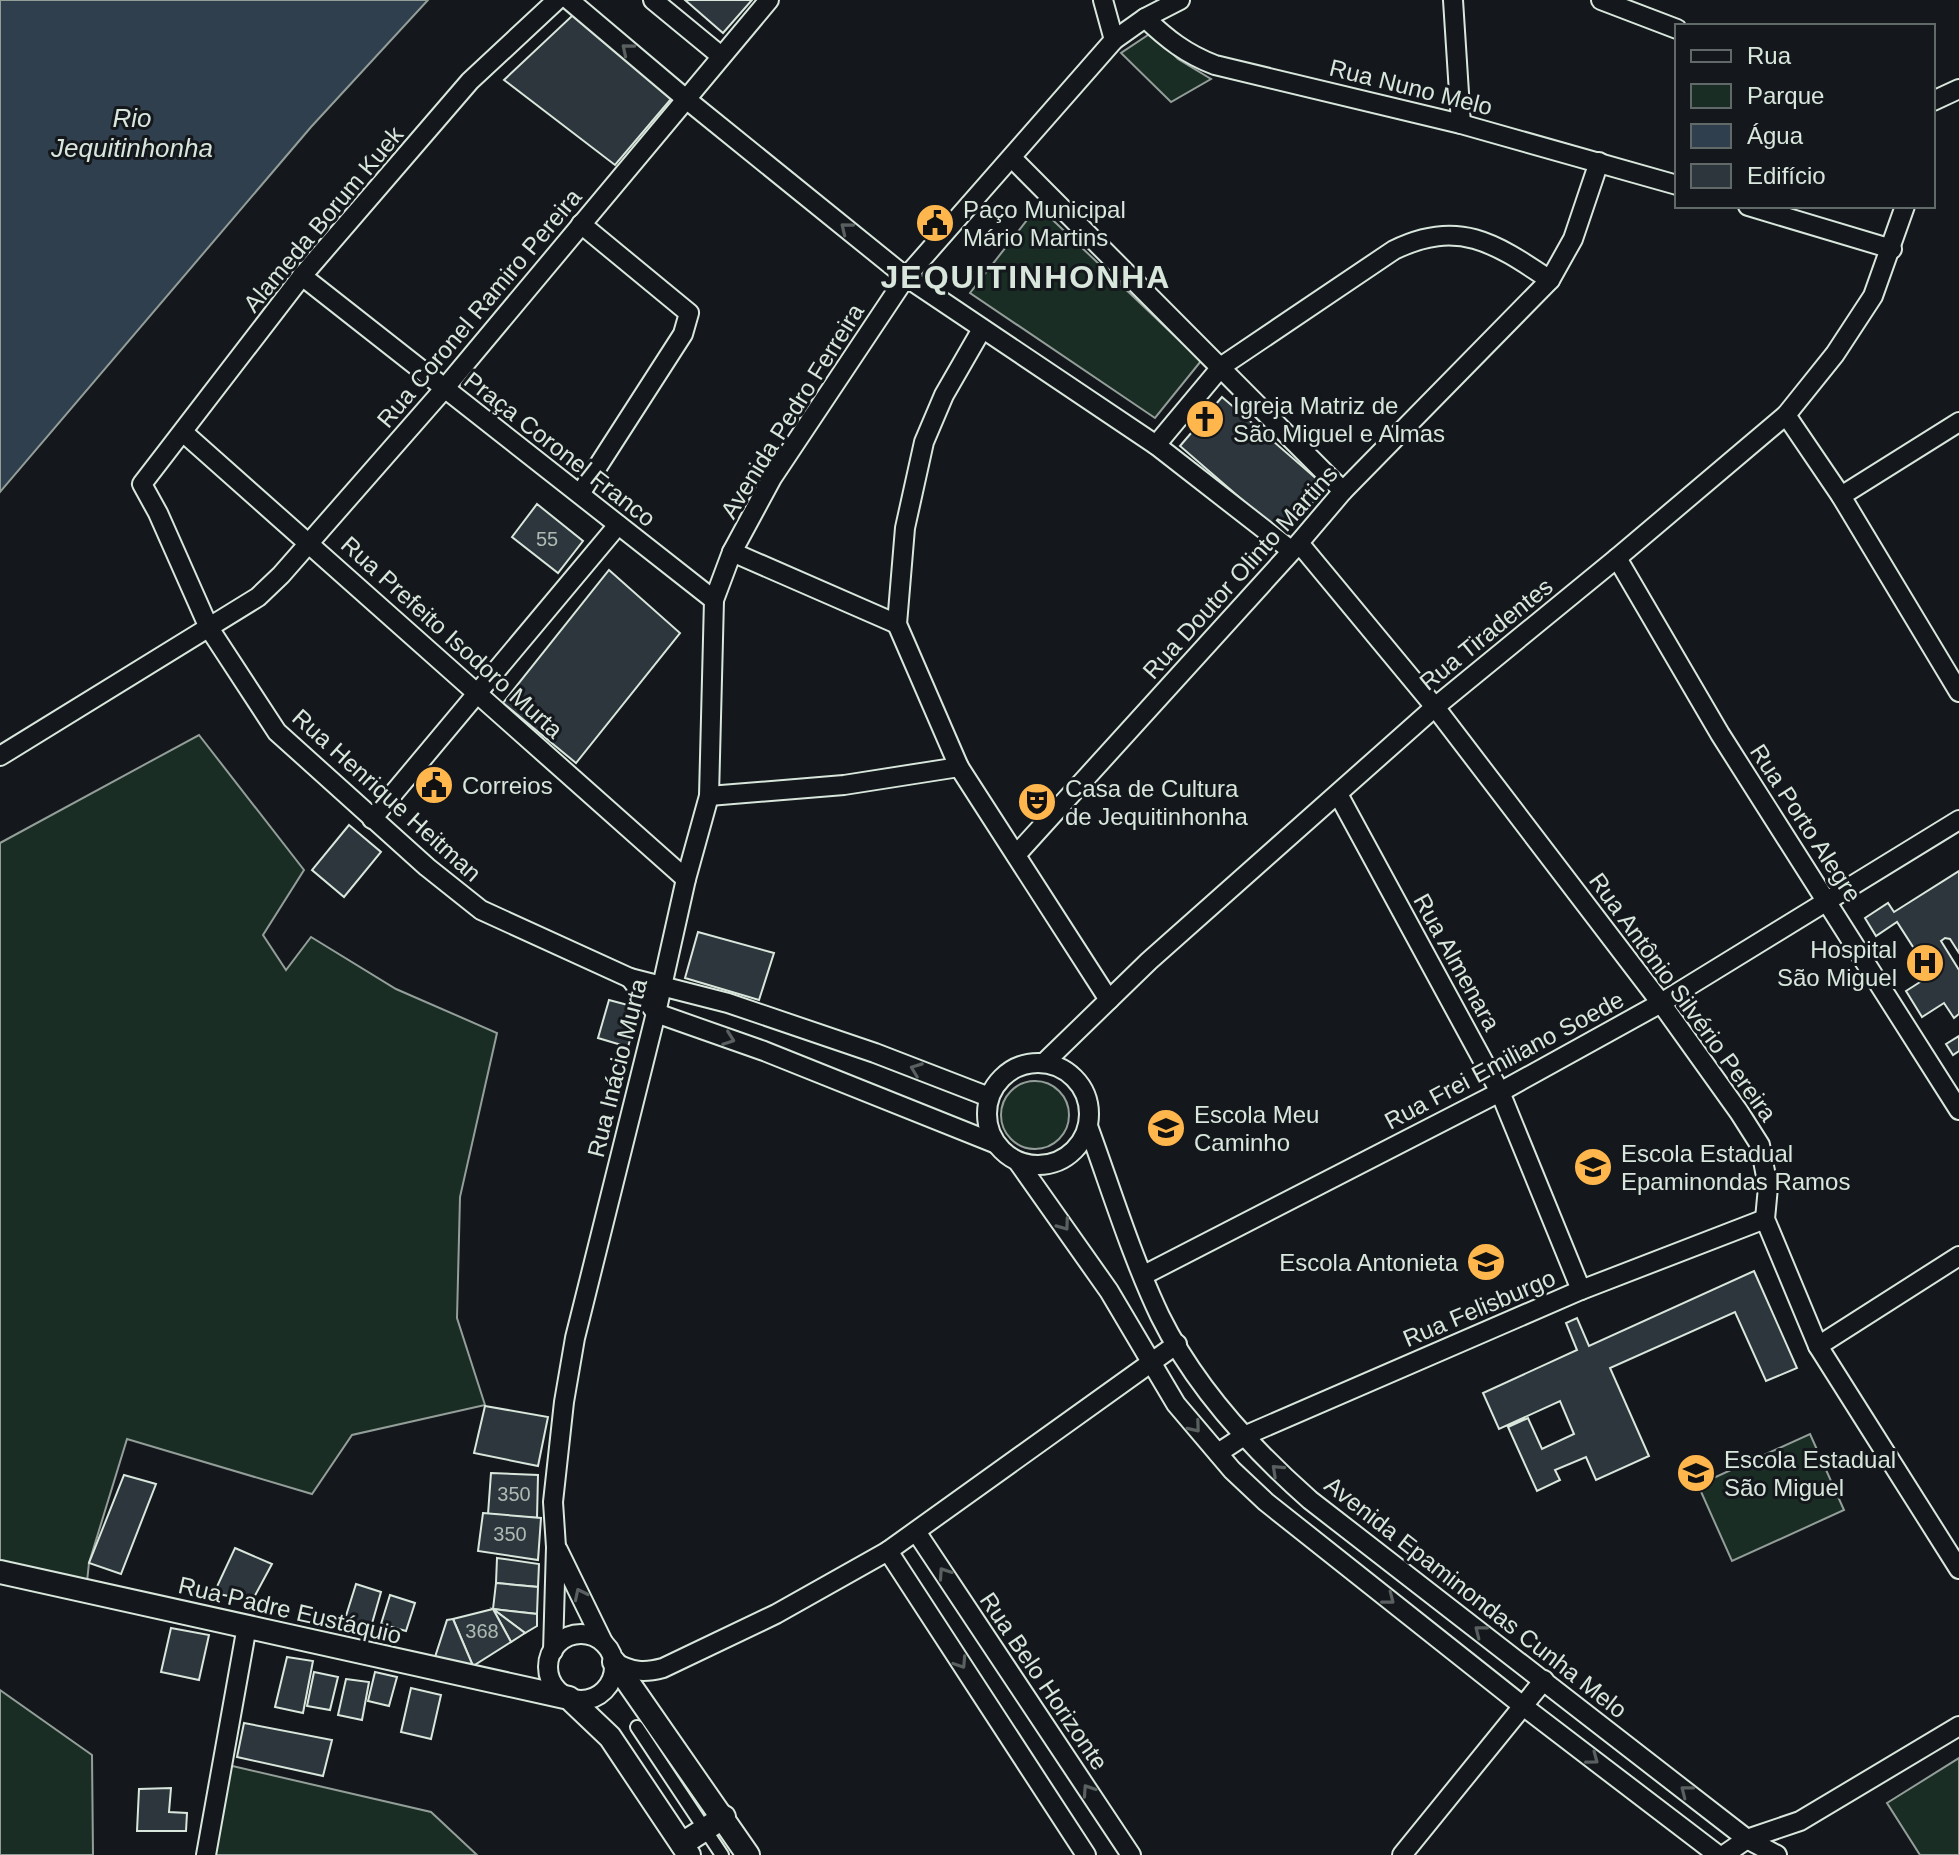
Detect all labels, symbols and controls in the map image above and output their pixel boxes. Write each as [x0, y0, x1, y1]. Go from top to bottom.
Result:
legend [1675, 24, 1935, 208]
text: Rua [1747, 42, 1792, 69]
one-way arrow [622, 44, 637, 59]
street label: Rua Nuno Melo [1327, 54, 1495, 120]
text: Parque [1747, 82, 1824, 109]
water label: Rio Jequitinhonha [50, 103, 213, 163]
street label: Alameda Borum Kuek [238, 120, 409, 317]
text: Água [1747, 122, 1804, 149]
text: Edifício [1747, 162, 1826, 189]
street label: Rua Coronel Ramiro Pereira [371, 183, 587, 433]
place label: Paço Municipal Mário Martins [963, 196, 1126, 251]
public building icon: Paço Municipal Mário Martins [914, 202, 956, 244]
one-way arrow [841, 223, 855, 238]
district label: JEQUITINHONHA [881, 259, 1171, 295]
street label: Avenida Pedro Ferreira [715, 298, 869, 523]
street label: Praça Coronel Franco [459, 366, 661, 532]
place label: Igreja Matriz de São Miguel e Almas [1233, 392, 1445, 447]
church icon: Igreja Matriz de São Miguel e Almas [1184, 398, 1226, 440]
street label: Rua Doutor Olinto Martins [1137, 460, 1343, 684]
house number: 55 [536, 528, 558, 550]
street label: Rua Prefeito Isodoro Murta [336, 531, 569, 744]
street label: Rua Tiradentes [1414, 572, 1558, 696]
street label: Rua Henrique Heitman [287, 703, 487, 887]
street label: Rua Porto Alegre [1745, 739, 1867, 907]
public building icon: Correios [413, 764, 455, 806]
place label: Correios [462, 772, 553, 799]
place label: Casa de Cultura de Jequitinhonha [1065, 775, 1248, 830]
theatre icon: Casa de Cultura de Jequitinhonha [1016, 781, 1058, 823]
street label: Rua Antônio Silvério Pereira [1584, 868, 1783, 1127]
street label: Rua Almenara [1408, 889, 1506, 1036]
place label: Hospital São Miguel [1777, 936, 1897, 991]
hospital icon: Hospital São Miguel [1904, 942, 1946, 984]
street label: Rua Inácio Murta [582, 975, 652, 1160]
street label: Rua Frei Emiliano Soede [1380, 985, 1628, 1135]
one-way arrow [722, 1029, 736, 1046]
one-way arrow [910, 1062, 924, 1079]
place label: Escola Meu Caminho [1194, 1101, 1319, 1156]
school or university icon: Escola Meu Caminho [1145, 1107, 1187, 1149]
place label: Escola Estadual Epaminondas Ramos [1621, 1140, 1850, 1195]
school or university icon: Escola Estadual Epaminondas Ramos [1572, 1146, 1614, 1188]
one-way arrow [1054, 1216, 1069, 1231]
school or university icon: Escola Antonieta [1465, 1241, 1507, 1283]
place label: Escola Antonieta [1279, 1249, 1459, 1276]
street label: Rua Felisburgo [1399, 1264, 1559, 1352]
one-way arrow [1185, 1417, 1200, 1432]
place label: Escola Estadual São Miguel [1724, 1446, 1896, 1501]
school or university icon: Escola Estadual São Miguel [1675, 1452, 1717, 1494]
one-way arrow [1271, 1465, 1286, 1479]
street label: Avenida Epaminondas Cunha Melo [1320, 1471, 1632, 1723]
house number: 350 [497, 1483, 531, 1505]
house number: 350 [493, 1523, 527, 1545]
one-way arrow [939, 1568, 954, 1582]
street label: Rua Padre Eustáquio [176, 1571, 404, 1649]
street label: Rua Belo Horizonte [975, 1587, 1113, 1775]
one-way arrow [574, 1588, 590, 1603]
one-way arrow [1380, 1589, 1394, 1604]
house number: 368 [465, 1620, 499, 1642]
one-way arrow [1474, 1627, 1489, 1641]
one-way arrow [952, 1655, 967, 1669]
one-way arrow [1584, 1750, 1599, 1764]
one-way arrow [1082, 1784, 1097, 1799]
one-way arrow [1681, 1786, 1695, 1801]

